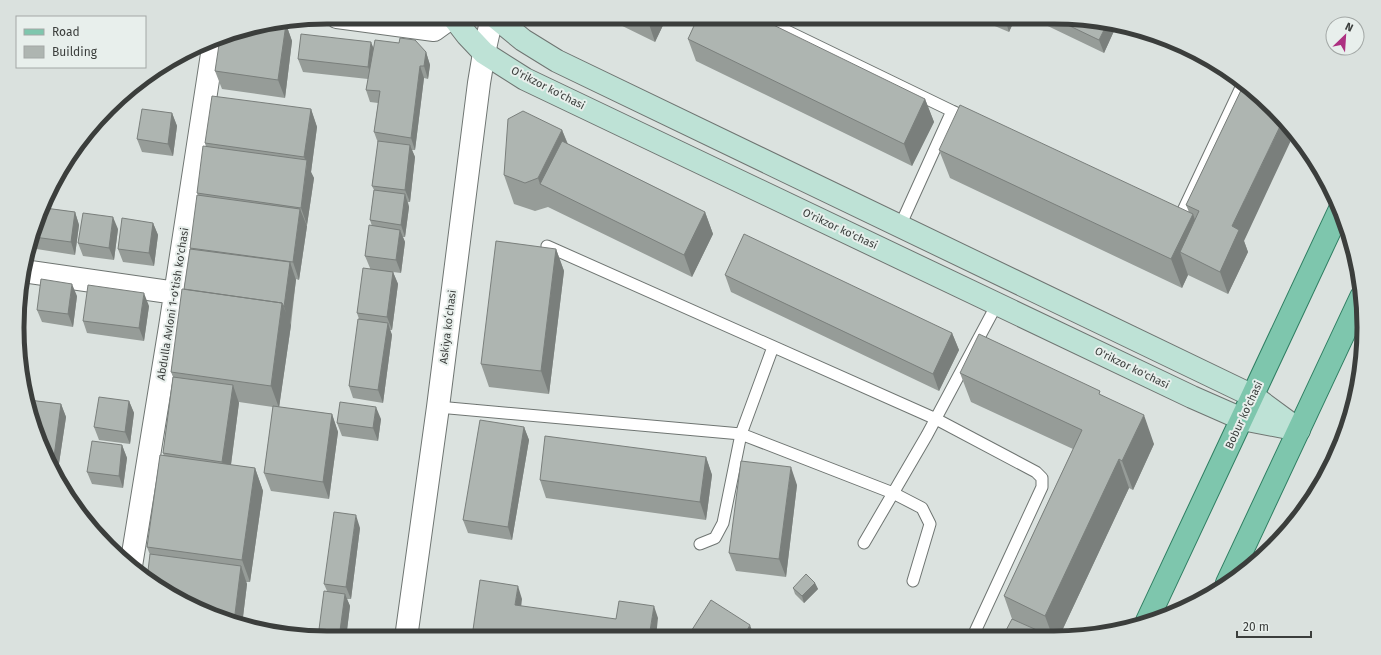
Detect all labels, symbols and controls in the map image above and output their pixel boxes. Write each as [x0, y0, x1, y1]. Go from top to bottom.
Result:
legend [16, 16, 146, 68]
north arrow [1325, 16, 1365, 56]
text: N [1343, 20, 1355, 35]
text: Road [52, 25, 80, 39]
text: Building [52, 45, 98, 59]
street label: O'rikzor ko'chasi [509, 64, 587, 112]
street label: O'rikzor ko'chasi [800, 206, 880, 252]
street label: Abdulla Avloni 1-o'tish ko'chasi [154, 227, 192, 381]
street label: Askiya koʻchasi [437, 289, 459, 365]
street label: O'rikzor ko'chasi [1093, 344, 1171, 392]
street label: Bobur ko'chasi [1223, 379, 1265, 451]
scale bar [1237, 613, 1311, 639]
text: 20 m [1243, 620, 1269, 634]

